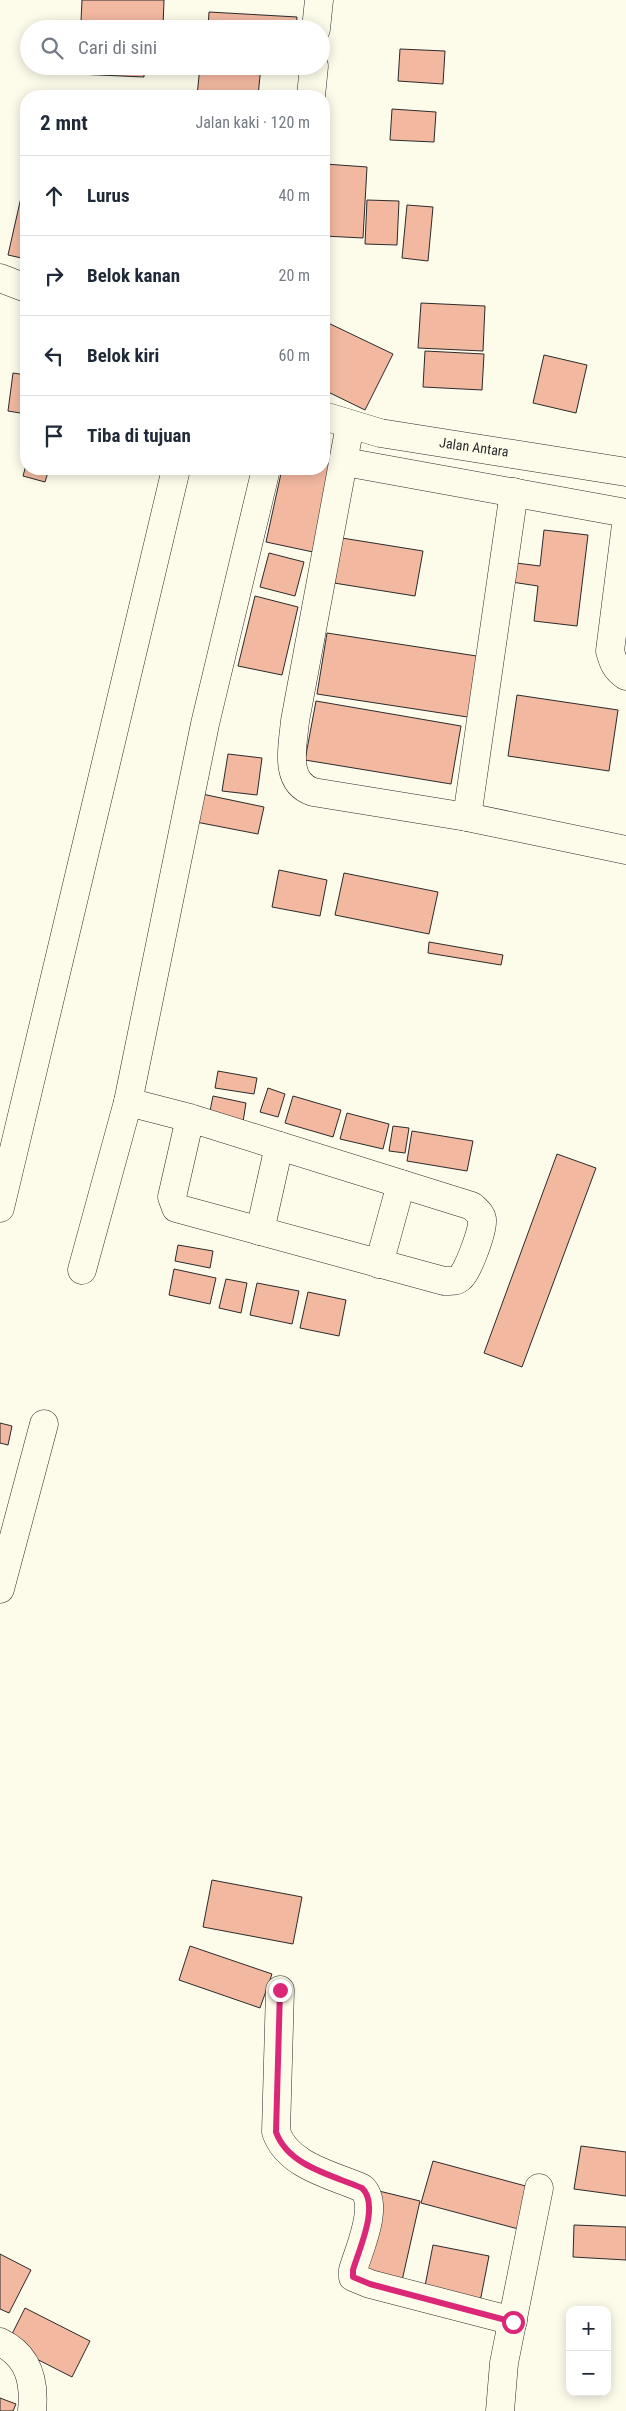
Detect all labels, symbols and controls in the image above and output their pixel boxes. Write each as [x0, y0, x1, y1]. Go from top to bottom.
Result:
search box [20, 20, 330, 75]
icon: search [38, 34, 66, 62]
text: Cari di sini [78, 36, 157, 59]
text: 2 mnt [40, 111, 88, 135]
text: Jalan kaki · 120 m [195, 113, 310, 132]
icon: ahead [40, 182, 68, 210]
text: Lurus [87, 184, 130, 207]
text: 40 m [278, 186, 310, 205]
icon: right [40, 262, 68, 290]
text: Belok kanan [87, 264, 180, 287]
text: 20 m [278, 266, 310, 285]
icon: left [40, 342, 68, 370]
text: Belok kiri [87, 344, 159, 367]
text: 60 m [278, 346, 310, 365]
icon: arrive [40, 422, 68, 450]
text: Tiba di tujuan [87, 424, 191, 447]
street label: Jalan Antara [438, 434, 510, 460]
route end [269, 1979, 292, 2002]
map controls [566, 2306, 611, 2396]
button: + [566, 2306, 611, 2351]
route start [502, 2311, 525, 2334]
button: − [566, 2351, 611, 2396]

